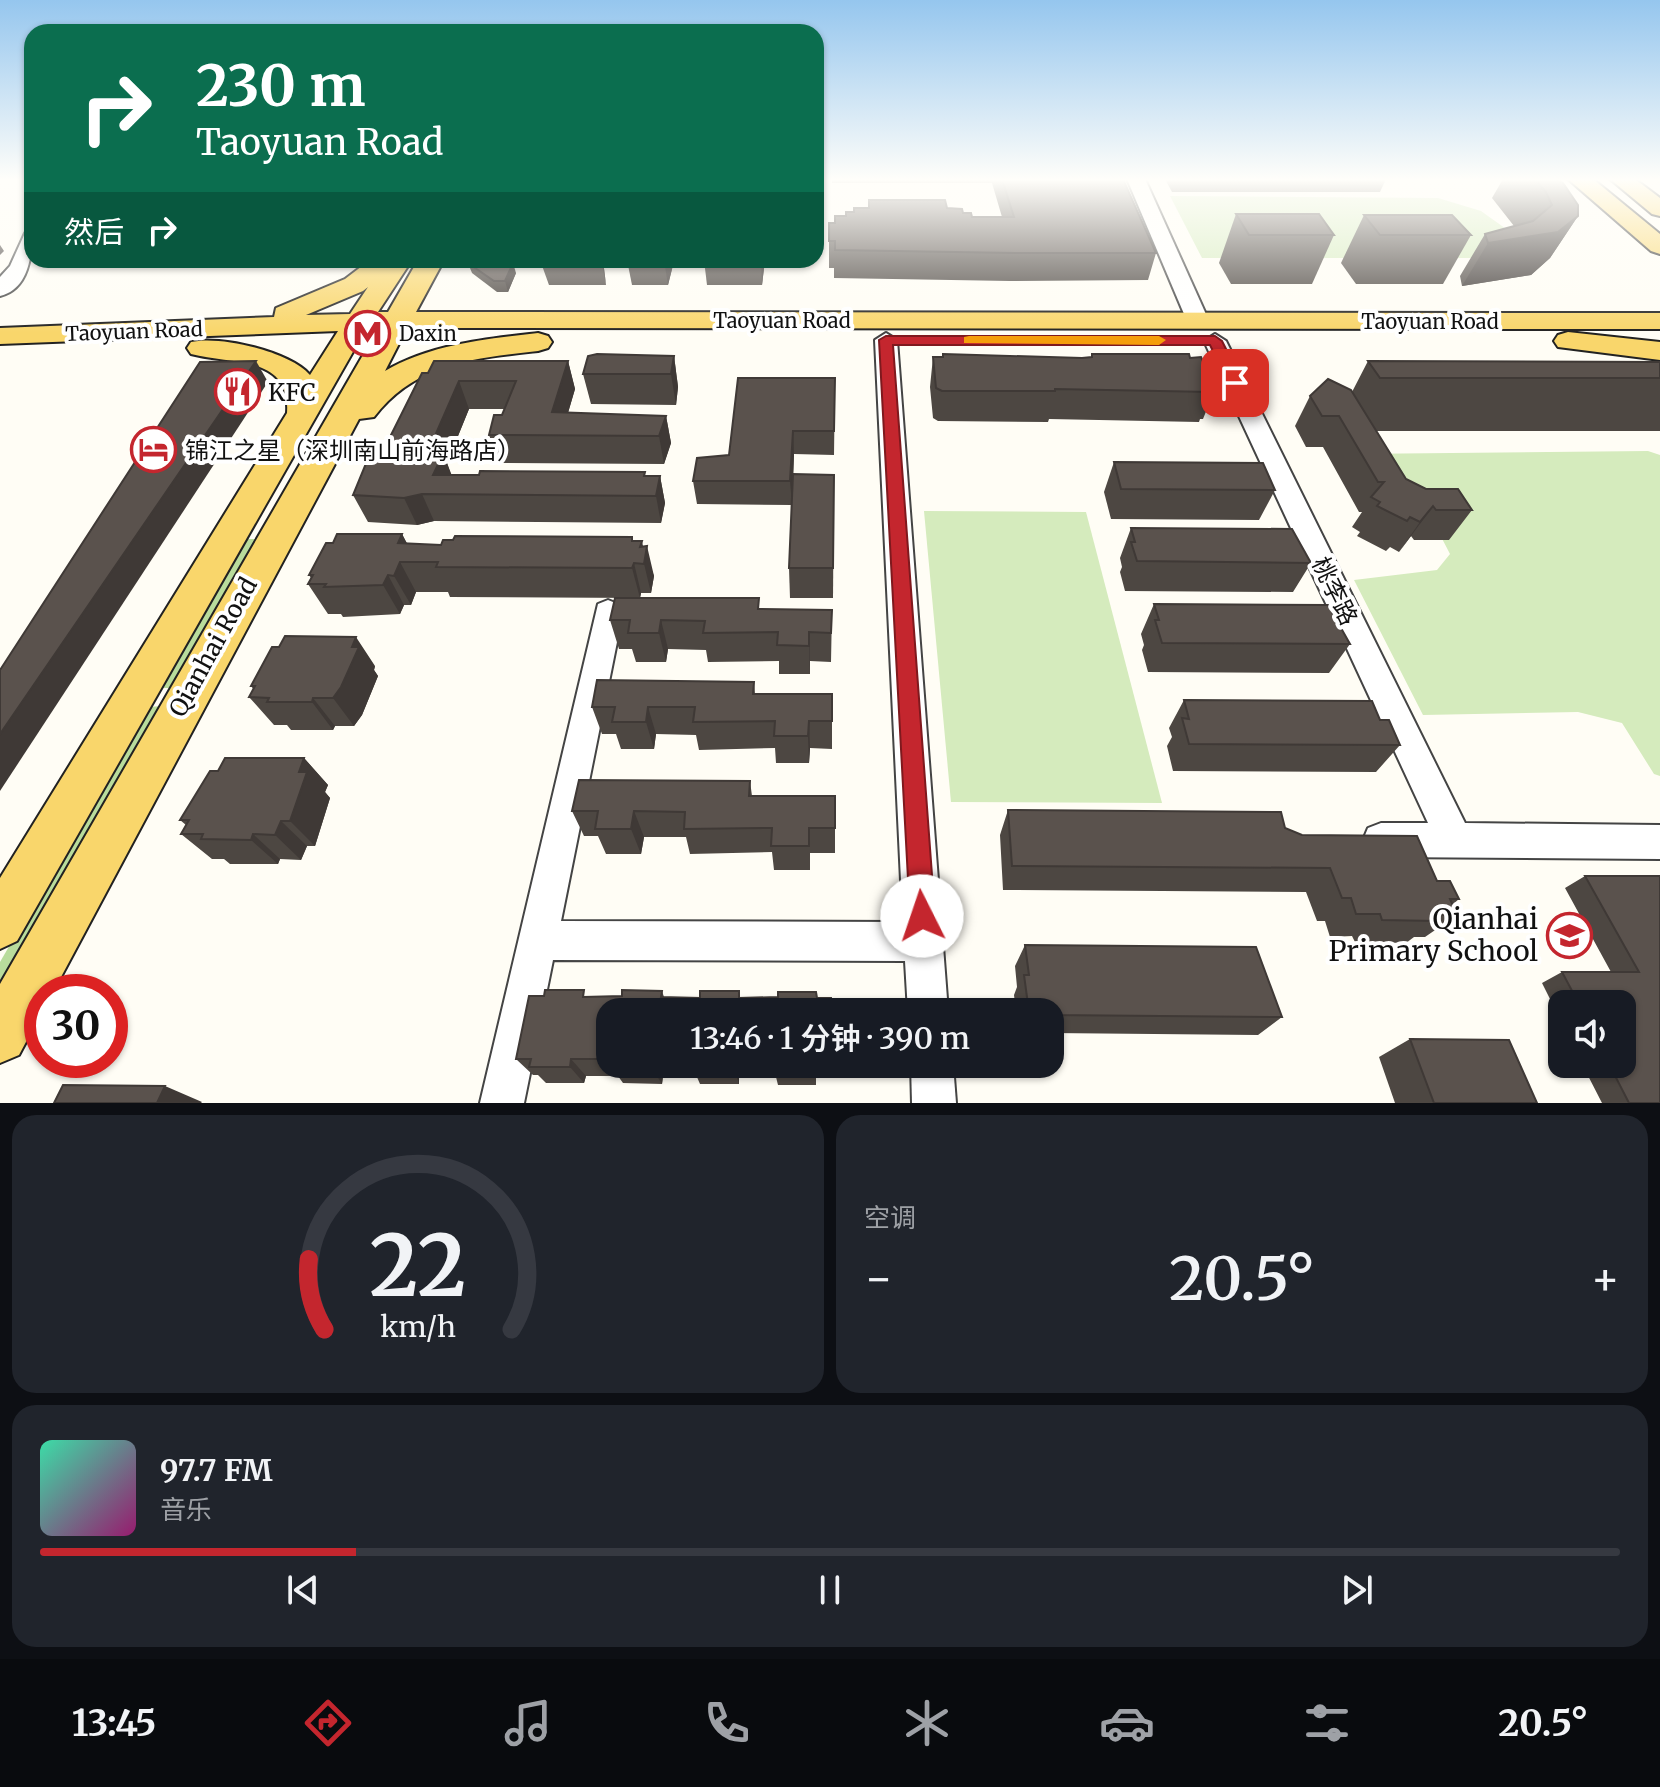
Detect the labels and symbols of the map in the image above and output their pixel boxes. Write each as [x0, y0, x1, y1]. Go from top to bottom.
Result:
street label: Taoyuan Road [713, 308, 851, 333]
metro station icon: Daxin [344, 309, 392, 357]
street label: Taoyuan Road [1361, 309, 1499, 334]
street label: Taoyuan Road [65, 316, 203, 346]
place label: Daxin [399, 321, 457, 346]
pin [1201, 349, 1269, 417]
restaurant icon: KFC [213, 368, 261, 416]
place label: KFC [268, 377, 316, 408]
hotel icon: 锦江之星（深圳南山前海路店） [130, 426, 178, 474]
place label: 锦江之星（深圳南山前海路店） [185, 435, 521, 466]
street label: 桃李路 [1305, 552, 1365, 630]
street label: Qianhai Road [162, 572, 264, 722]
position arrow [880, 874, 964, 958]
place label: Qianhai Primary School [1328, 901, 1538, 969]
school or university icon: Qianhai Primary School [1545, 911, 1593, 959]
speed limit sign: 30 [24, 974, 128, 1078]

